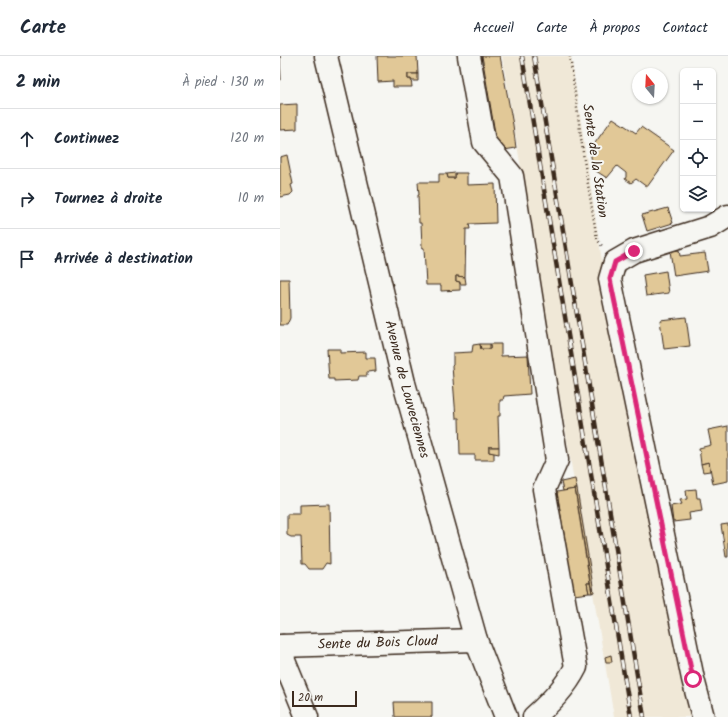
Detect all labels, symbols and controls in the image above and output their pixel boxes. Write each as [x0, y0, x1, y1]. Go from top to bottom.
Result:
text: Carte [20, 13, 66, 43]
text: Accueil [473, 17, 514, 39]
text: Carte [536, 17, 567, 39]
text: À propos [589, 17, 640, 39]
text: Contact [662, 17, 708, 39]
north arrow [632, 68, 668, 104]
map controls [680, 68, 716, 212]
button: + [680, 68, 716, 104]
text: 2 min [16, 69, 60, 96]
text: À pied · 130 m [182, 72, 264, 93]
street label: Sente de la Station [576, 103, 614, 219]
button: − [680, 104, 716, 140]
text: Continuez [54, 127, 119, 151]
icon: ahead [16, 128, 38, 150]
text: 120 m [230, 128, 264, 149]
button: locate [680, 140, 716, 176]
button: layers [680, 176, 716, 212]
text: Tournez à droite [54, 187, 162, 211]
icon: right [16, 188, 38, 210]
text: 10 m [238, 188, 264, 209]
route end [625, 242, 643, 260]
text: Arrivée à destination [54, 247, 193, 271]
icon: arrive [16, 248, 38, 270]
street label: Avenue de Louveciennes [378, 318, 436, 461]
street label: Sente du Bois Cloud [318, 630, 439, 656]
route start [684, 670, 702, 688]
scale bar [292, 689, 357, 708]
text: 20 m [298, 689, 323, 707]

